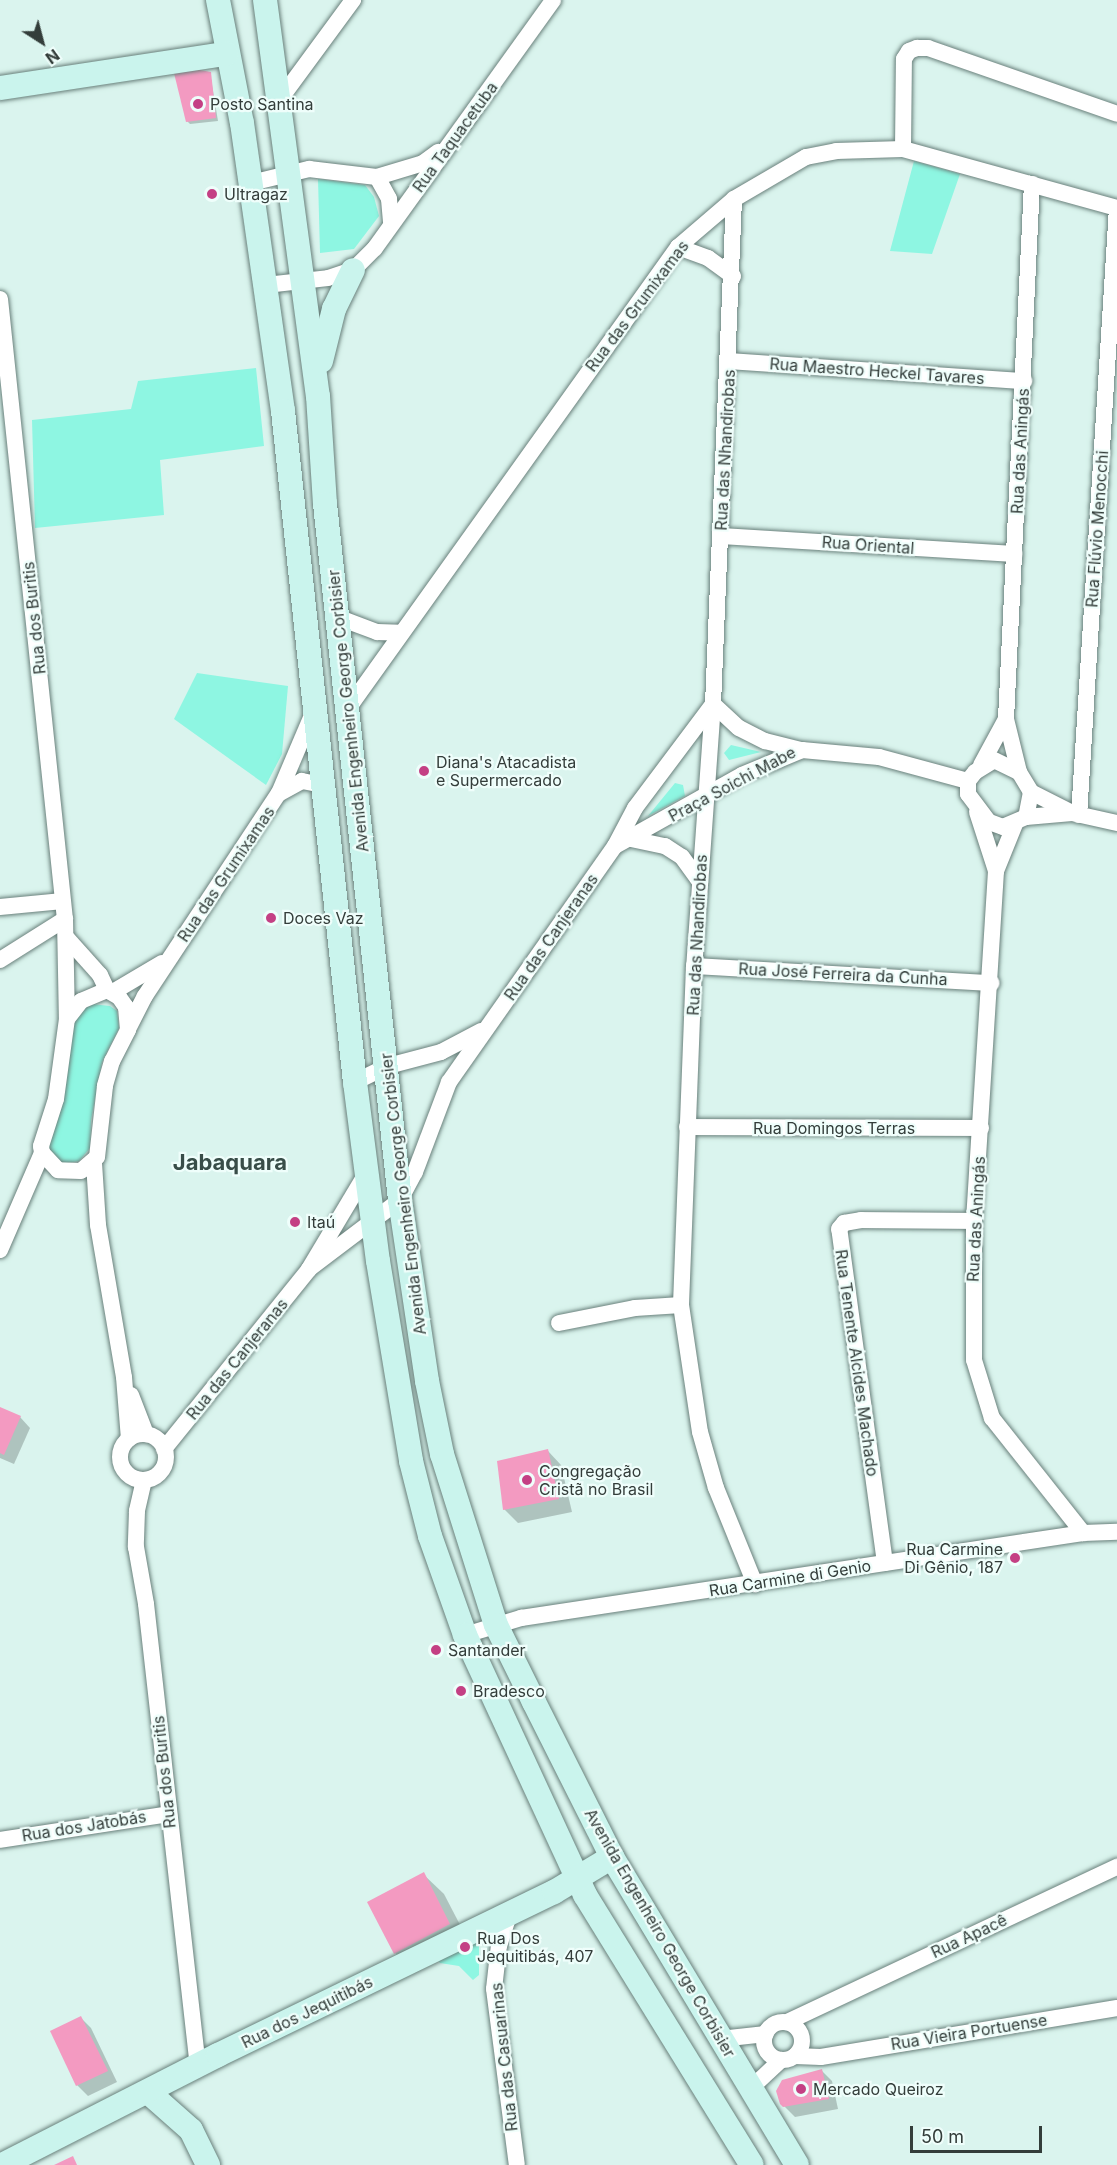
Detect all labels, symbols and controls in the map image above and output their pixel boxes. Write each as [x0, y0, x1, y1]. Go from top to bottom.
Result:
north arrow [12, 12, 72, 72]
text: N [42, 45, 63, 68]
street label: Rua Taquacetuba [409, 78, 501, 196]
place label: Posto Santina [210, 94, 314, 114]
marker: Posto Santina [191, 97, 205, 111]
place label: Ultragaz [224, 184, 288, 204]
marker: Ultragaz [205, 187, 219, 201]
street label: Rua das Grumixamas [581, 237, 693, 375]
street label: Rua Maestro Heckel Tavares [769, 354, 985, 388]
street label: Rua das Nhandirobas [711, 369, 739, 531]
street label: Rua das Aningás [1007, 388, 1033, 514]
street label: Rua Flúvio Menocchi [1082, 450, 1112, 608]
street label: Rua Oriental [821, 532, 915, 558]
street label: Rua dos Buritis [19, 561, 49, 675]
street label: Avenida Engenheiro George Corbisier [324, 569, 372, 853]
street label: Praça Soichi Mabe [665, 742, 799, 826]
place label: Diana's Atacadista e Supermercado [436, 752, 576, 790]
marker: Diana's Atacadista e Supermercado [417, 764, 431, 778]
street label: Rua das Grumixamas [173, 803, 279, 945]
street label: Rua das Nhandirobas [683, 854, 711, 1016]
street label: Rua das Canjeranas [500, 870, 602, 1004]
place label: Doces Vaz [283, 908, 364, 928]
marker: Doces Vaz [264, 911, 278, 925]
street label: Rua José Ferreira da Cunha [738, 959, 948, 989]
street label: Avenida Engenheiro George Corbisier [376, 1052, 430, 1336]
street label: Rua Domingos Terras [753, 1118, 915, 1138]
district label: Jabaquara [173, 1150, 287, 1176]
street label: Rua das Aningás [963, 1156, 989, 1282]
place label: Itaú [307, 1212, 335, 1232]
marker: Itaú [288, 1215, 302, 1229]
street label: Rua Tenente Alcides Machado [832, 1248, 882, 1478]
street label: Rua das Canjeranas [182, 1295, 292, 1423]
place label: Congregação Cristã no Brasil [539, 1461, 653, 1499]
marker: Congregação Cristã no Brasil [520, 1473, 534, 1487]
place label: Rua Carmine Di Gênio, 187 [904, 1539, 1003, 1577]
marker: Rua Carmine Di Gênio, 187 [1008, 1551, 1022, 1565]
street label: Rua Carmine di Genio [708, 1556, 872, 1600]
place label: Santander [448, 1640, 526, 1660]
marker: Santander [429, 1643, 443, 1657]
place label: Bradesco [473, 1681, 545, 1701]
marker: Bradesco [454, 1684, 468, 1698]
street label: Rua dos Buritis [149, 1715, 179, 1829]
street label: Avenida Engenheiro George Corbisier [581, 1805, 739, 2061]
street label: Rua dos Jatobás [20, 1807, 148, 1845]
street label: Rua Apacê [928, 1910, 1010, 1962]
place label: Rua Dos Jequitibás, 407 [477, 1928, 593, 1966]
marker: Rua Dos Jequitibás, 407 [458, 1940, 472, 1954]
street label: Rua dos Jequitibás [238, 1972, 376, 2052]
street label: Rua das Casuarinas [487, 1982, 521, 2132]
street label: Rua Vieira Portuense [889, 2010, 1049, 2054]
place label: Mercado Queiroz [813, 2079, 944, 2099]
marker: Mercado Queiroz [794, 2082, 808, 2096]
scale bar [913, 2114, 1045, 2152]
text: 50 m [921, 2126, 964, 2147]

